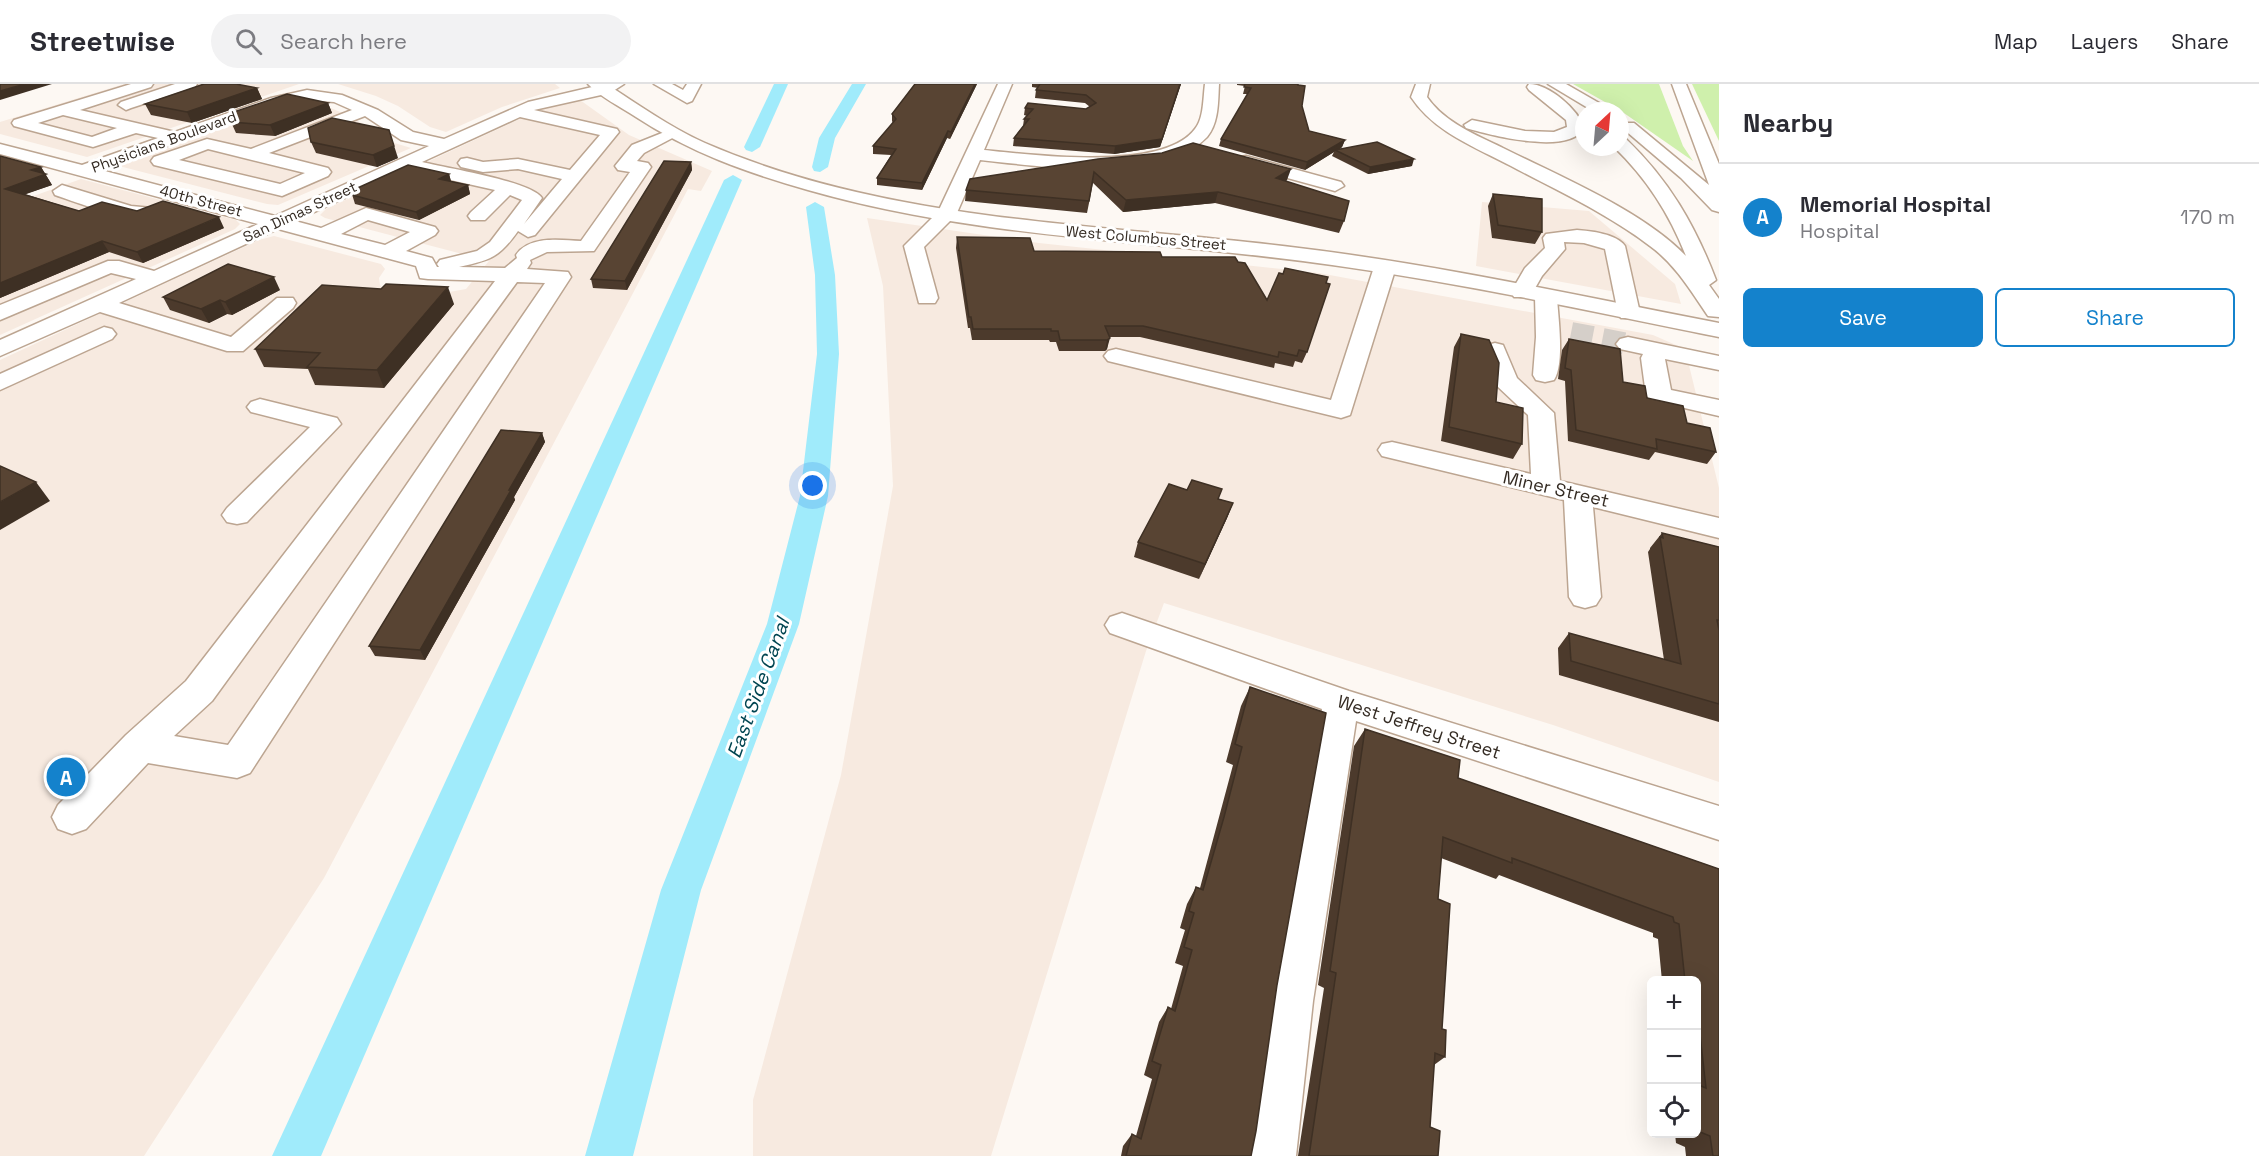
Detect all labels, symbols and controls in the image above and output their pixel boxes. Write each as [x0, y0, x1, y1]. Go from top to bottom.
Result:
search box [211, 14, 631, 68]
text: Streetwise [30, 23, 175, 59]
icon: search [232, 25, 265, 58]
text: Search here [280, 27, 407, 55]
text: Map [1994, 28, 2038, 55]
text: Layers [2071, 28, 2138, 55]
text: Share [2171, 28, 2229, 55]
north arrow [1575, 102, 1629, 156]
street label: Physicians Boulevard [89, 106, 239, 177]
text: Nearby [1743, 106, 1833, 140]
street label: San Dimas Street [240, 177, 360, 246]
street label: 40th Street [158, 180, 245, 221]
text: Memorial Hospital [1800, 190, 1991, 218]
text: A [1756, 204, 1769, 230]
text: 170 m [2180, 204, 2235, 230]
text: Hospital [1800, 218, 1879, 244]
street label: West Columbus Street [1065, 221, 1227, 254]
button: Save [1743, 288, 1983, 347]
button: Share [1995, 288, 2235, 347]
street label: Miner Street [1501, 465, 1611, 512]
your location [798, 471, 827, 500]
water label: East Side Canal [721, 612, 796, 762]
street label: West Jeffrey Street [1335, 689, 1504, 764]
pin: A [46, 754, 86, 800]
map controls [1647, 976, 1701, 1138]
button: + [1647, 976, 1701, 1030]
button: − [1647, 1030, 1701, 1084]
button: locate [1647, 1084, 1701, 1138]

